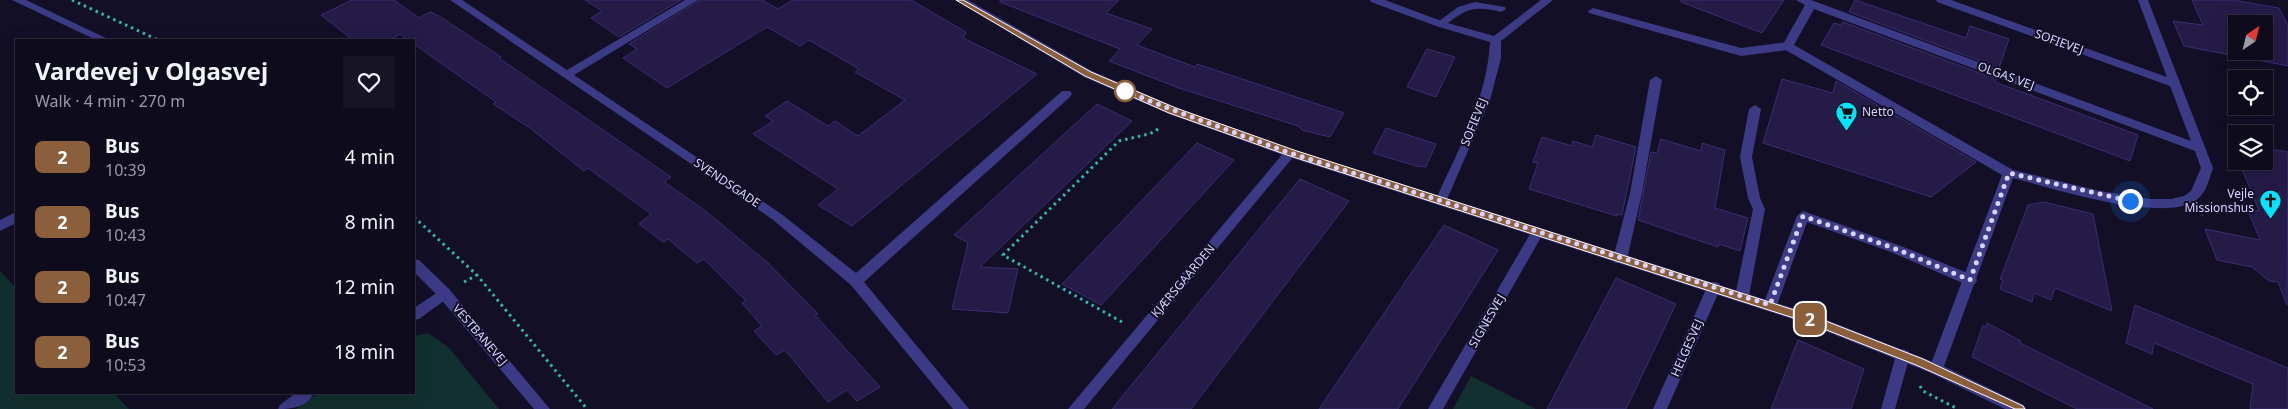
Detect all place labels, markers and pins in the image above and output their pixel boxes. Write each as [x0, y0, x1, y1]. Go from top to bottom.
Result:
unlabelled marker [1114, 80, 1136, 102]
supermarket icon: Netto [1834, 100, 1858, 131]
place label: Netto [1862, 103, 1894, 120]
place label: Vejle Missionshus [2184, 185, 2254, 216]
church icon: Vejle Missionshus [2258, 189, 2282, 220]

